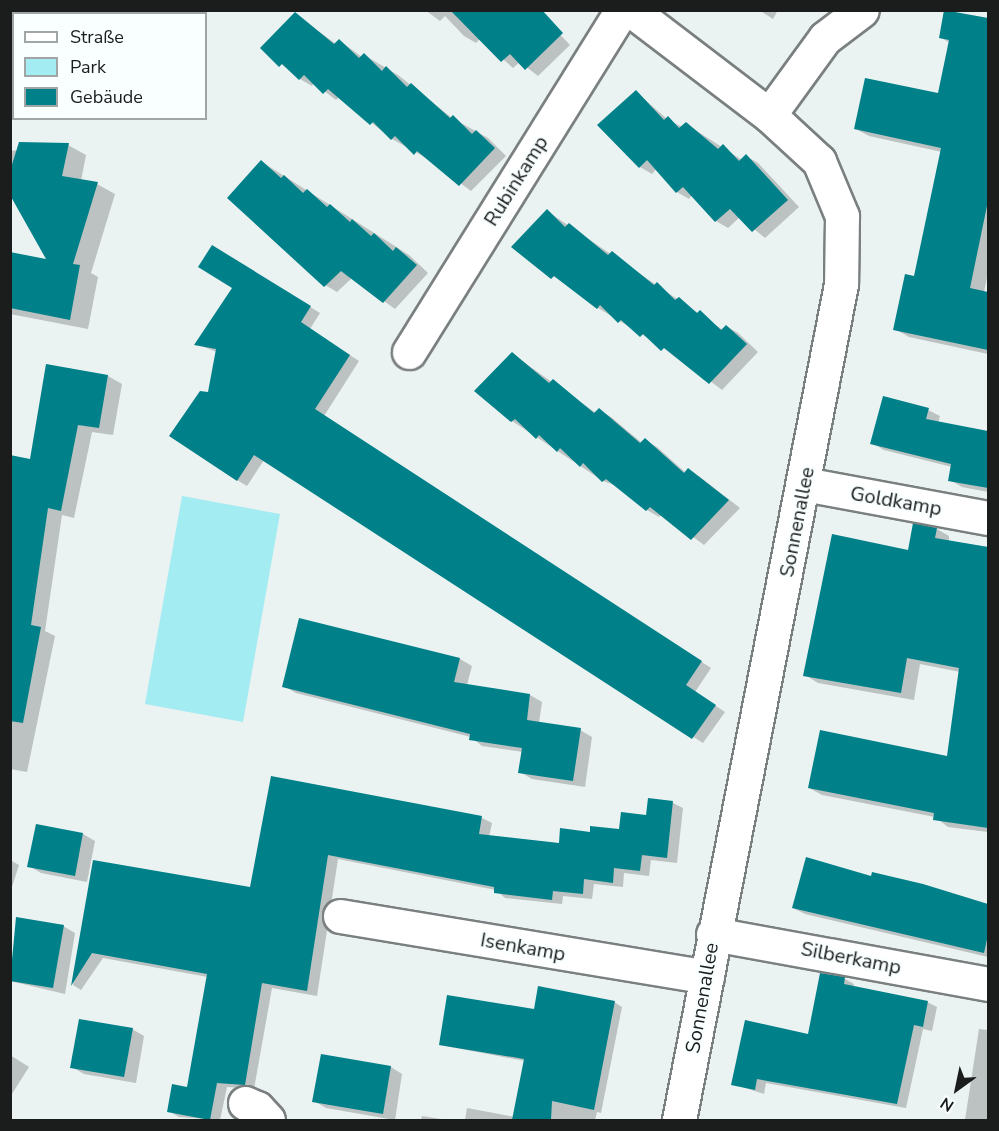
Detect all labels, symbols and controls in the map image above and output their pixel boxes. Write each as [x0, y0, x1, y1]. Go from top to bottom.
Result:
legend [12, 12, 207, 120]
text: Straße [70, 25, 124, 49]
text: Park [70, 55, 106, 79]
text: Gebäude [70, 85, 143, 109]
street label: Rubinkamp [479, 132, 553, 230]
street label: Sonnenallee [775, 465, 819, 579]
street label: Goldkamp [848, 481, 944, 521]
street label: Isenkamp [479, 928, 567, 966]
street label: Silberkamp [799, 937, 903, 979]
street label: Sonnenallee [680, 941, 724, 1055]
north arrow [927, 1059, 987, 1119]
text: N [936, 1092, 958, 1117]

